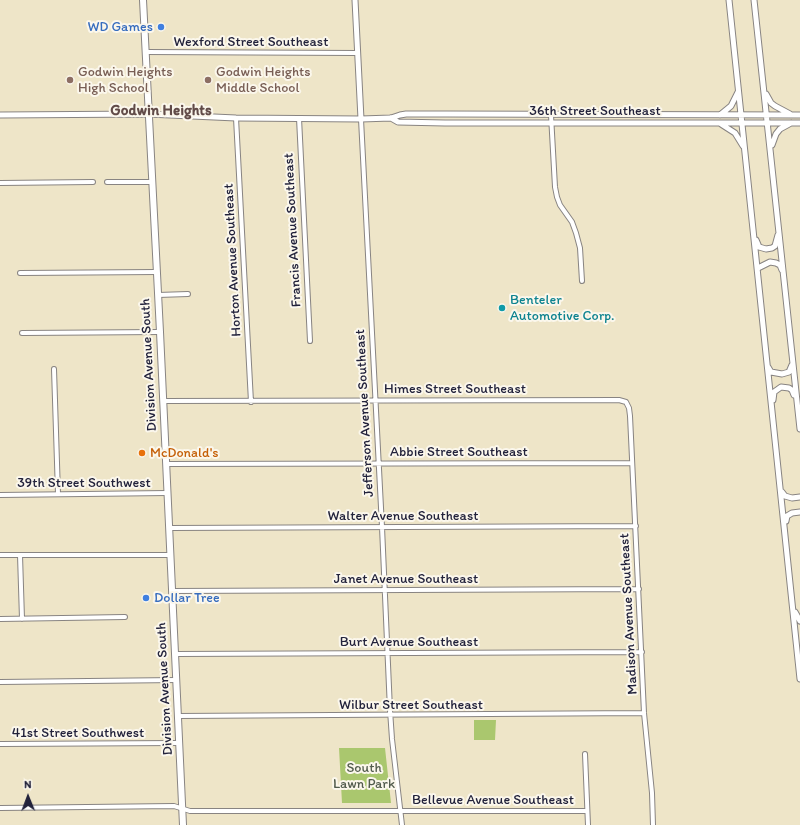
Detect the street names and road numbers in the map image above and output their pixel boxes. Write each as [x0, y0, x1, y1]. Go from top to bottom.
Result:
street label: Wexford Street Southeast [174, 34, 328, 50]
street label: 36th Street Southeast [529, 103, 661, 119]
street label: Francis Avenue Southeast [281, 152, 305, 308]
street label: Horton Avenue Southeast [221, 183, 245, 337]
street label: Division Avenue South [137, 298, 161, 432]
street label: Jefferson Avenue Southeast [352, 329, 378, 497]
street label: Himes Street Southeast [384, 381, 526, 397]
street label: Abbie Street Southeast [390, 444, 528, 460]
street label: 39th Street Southwest [17, 475, 151, 491]
street label: Walter Avenue Southeast [328, 508, 478, 524]
street label: Madison Avenue Southeast [616, 533, 642, 695]
street label: Janet Avenue Southeast [334, 571, 478, 587]
street label: Division Avenue South [153, 622, 177, 756]
street label: Burt Avenue Southeast [340, 634, 478, 650]
street label: Wilbur Street Southeast [339, 697, 483, 713]
street label: 41st Street Southwest [12, 725, 144, 741]
street label: Bellevue Avenue Southeast [412, 792, 574, 808]

